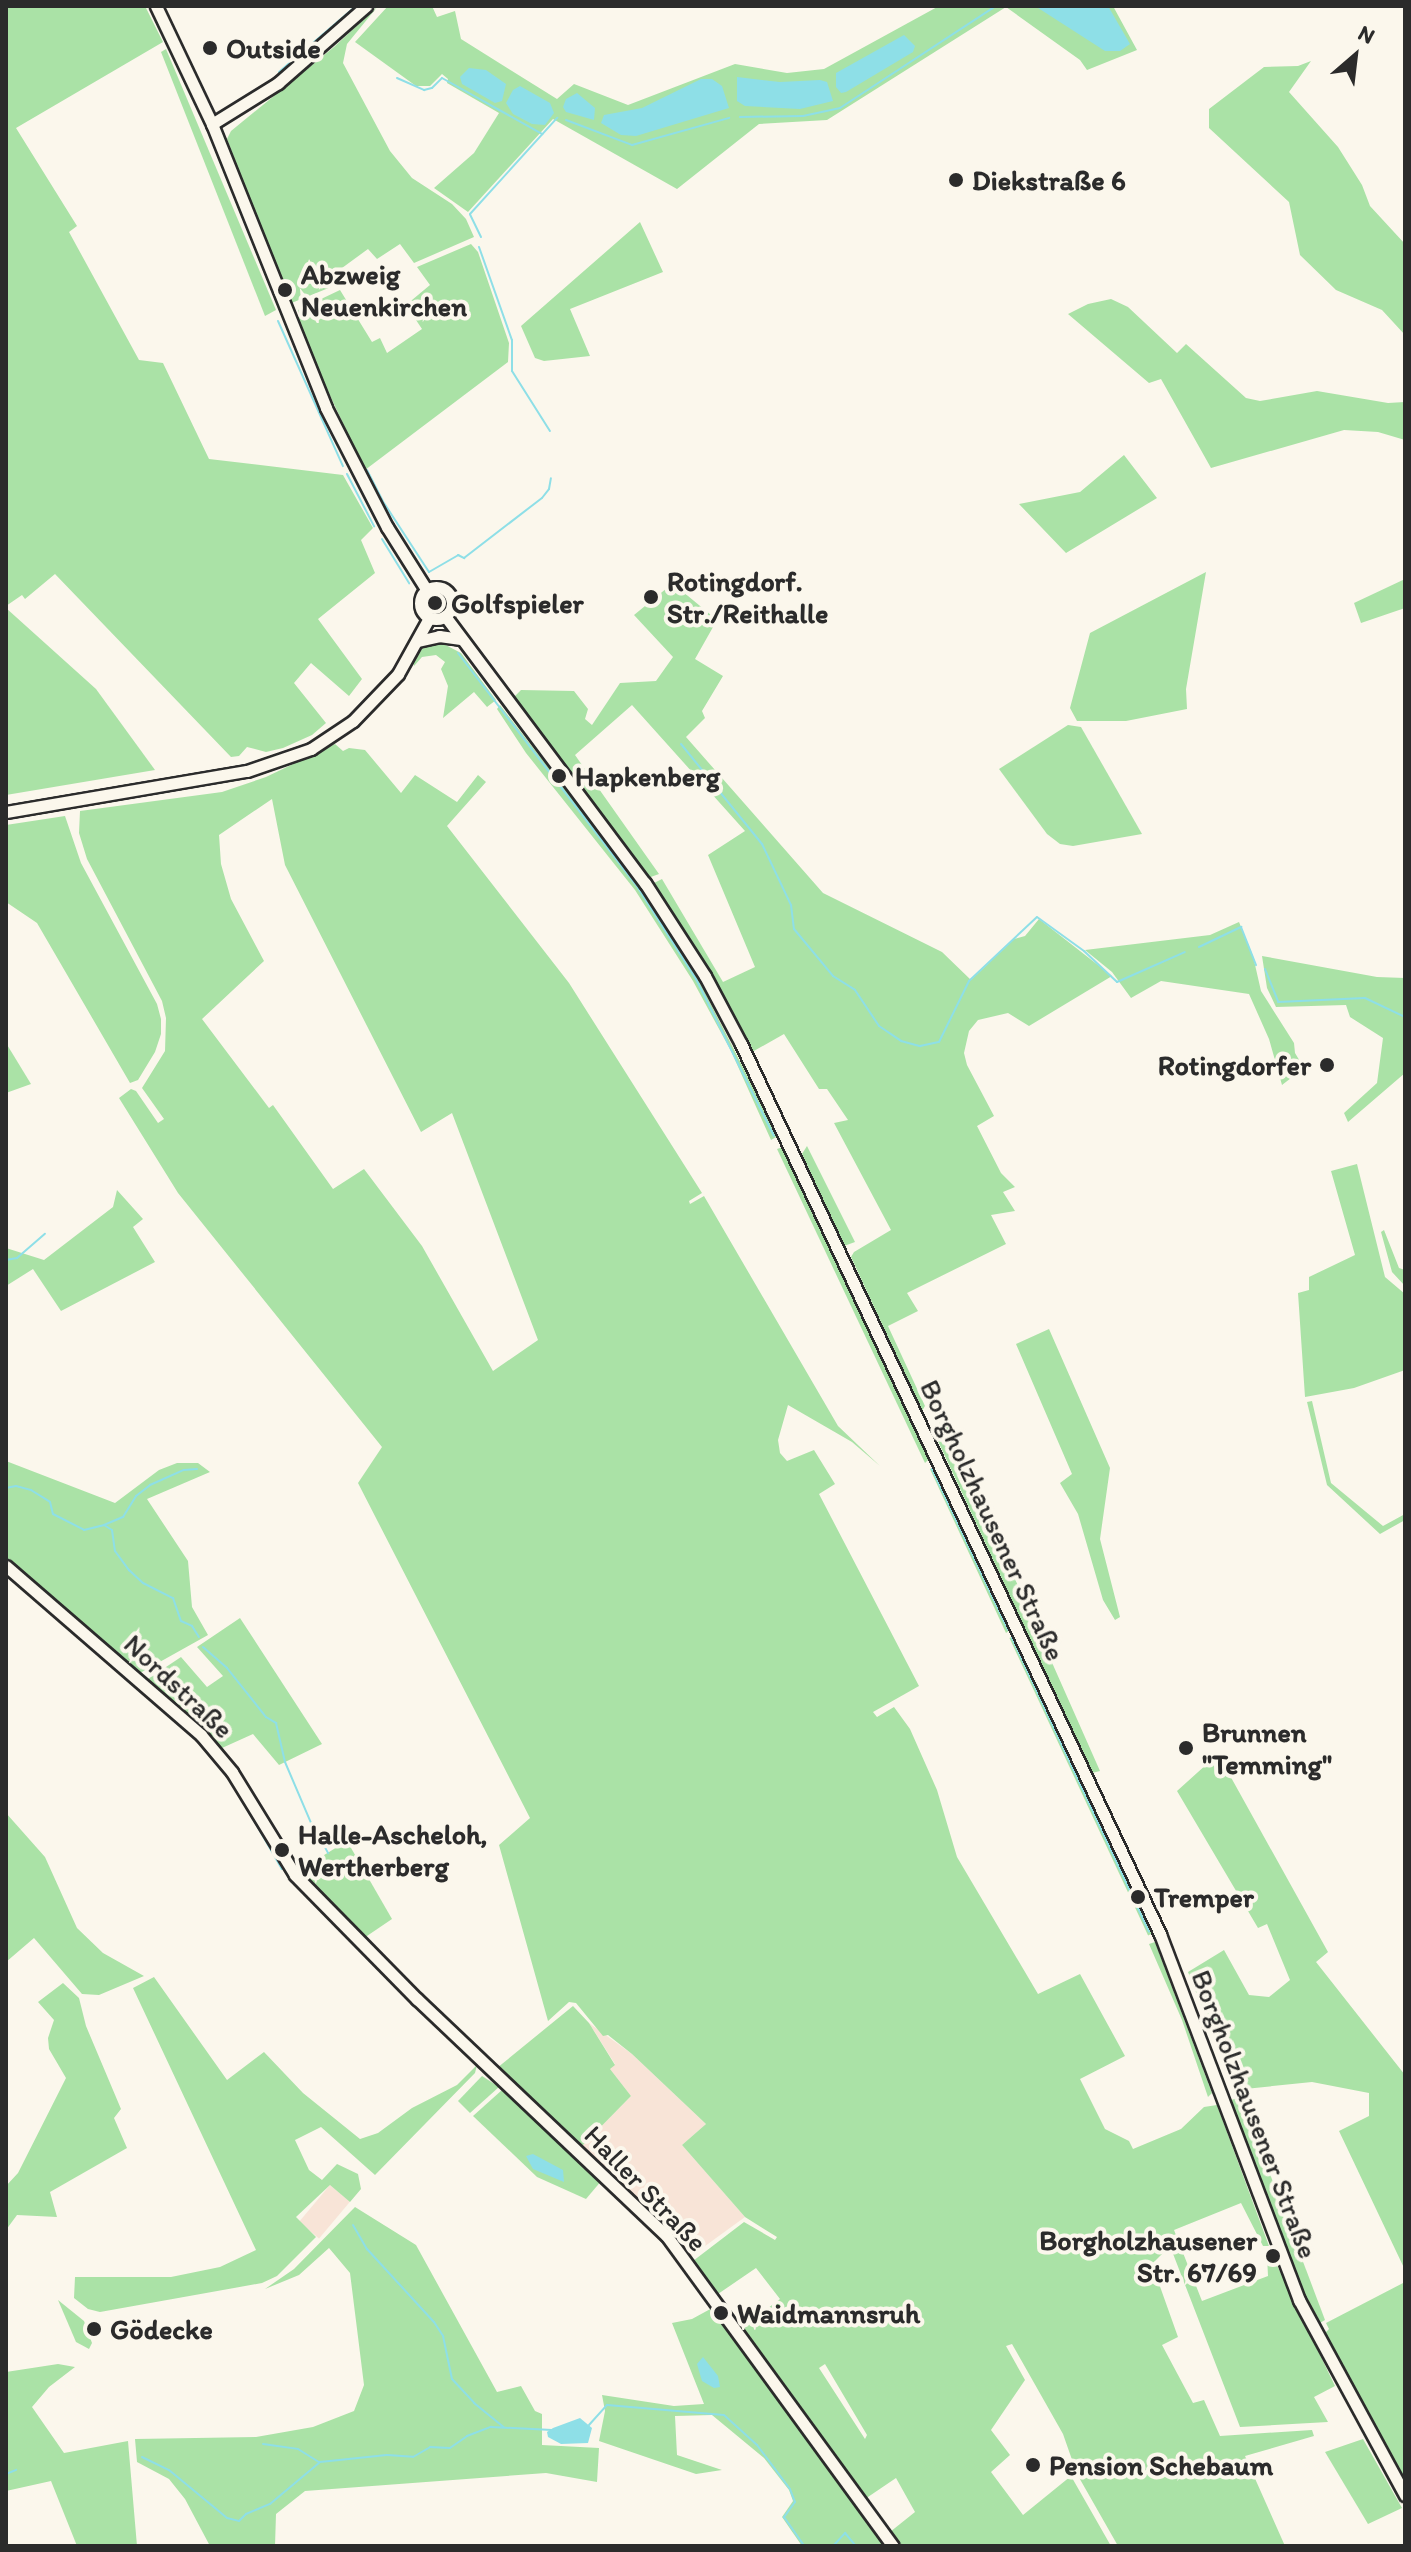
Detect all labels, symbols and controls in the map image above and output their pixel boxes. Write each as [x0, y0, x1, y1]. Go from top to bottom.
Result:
north arrow [1315, 16, 1395, 96]
text: N [1354, 19, 1379, 50]
place label: Outside [226, 31, 321, 65]
marker: Outside [201, 39, 219, 57]
place label: Diekstraße 6 [972, 163, 1126, 197]
marker: Diekstraße 6 [947, 171, 965, 189]
place label: Abzweig Neuenkirchen [301, 257, 467, 323]
marker: Abzweig Neuenkirchen [276, 281, 294, 299]
place label: Rotingdorf. Str./Reithalle [667, 564, 828, 630]
place label: Golfspieler [451, 586, 584, 620]
marker: Rotingdorf. Str./Reithalle [642, 588, 660, 606]
marker: Golfspieler [426, 594, 444, 612]
place label: Hapkenberg [575, 759, 720, 793]
marker: Hapkenberg [550, 767, 568, 785]
place label: Rotingdorfer [1158, 1048, 1311, 1082]
marker: Rotingdorfer [1318, 1056, 1336, 1074]
street label: Borgholzhausener Straße [913, 1374, 1073, 1666]
street label: Nordstraße [117, 1627, 241, 1745]
place label: Brunnen "Temming" [1202, 1715, 1332, 1781]
marker: Brunnen "Temming" [1177, 1739, 1195, 1757]
place label: Halle-Ascheloh, Wertherberg [298, 1817, 488, 1883]
marker: Halle-Ascheloh, Wertherberg [273, 1841, 291, 1859]
place label: Tremper [1154, 1880, 1254, 1914]
marker: Tremper [1129, 1888, 1147, 1906]
street label: Borgholzhausener Straße [1184, 1965, 1326, 2263]
street label: Haller Straße [578, 2118, 714, 2258]
place label: Borgholzhausener Str. 67/69 [1039, 2223, 1257, 2289]
marker: Borgholzhausener Str. 67/69 [1264, 2247, 1282, 2265]
place label: Waidmannsruh [737, 2296, 920, 2330]
marker: Waidmannsruh [712, 2304, 730, 2322]
place label: Gödecke [110, 2312, 213, 2346]
marker: Gödecke [85, 2320, 103, 2338]
place label: Pension Schebaum [1049, 2448, 1273, 2482]
marker: Pension Schebaum [1024, 2456, 1042, 2474]

